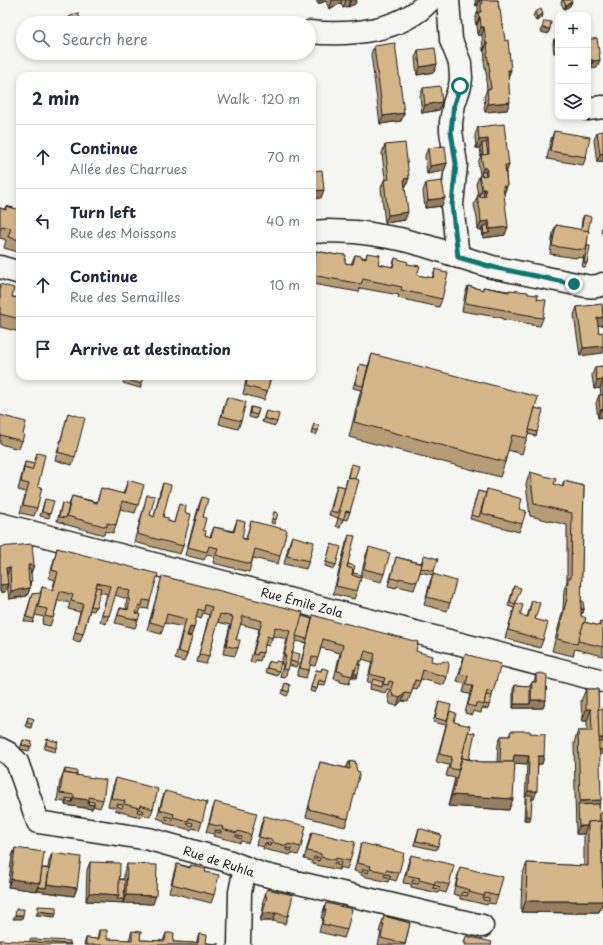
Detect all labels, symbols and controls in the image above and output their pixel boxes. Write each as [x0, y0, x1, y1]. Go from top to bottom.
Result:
map controls [555, 12, 591, 120]
button: + [555, 12, 591, 48]
search box [16, 16, 316, 60]
icon: search [30, 27, 52, 49]
text: Search here [62, 27, 148, 50]
button: − [555, 48, 591, 84]
route start [451, 77, 469, 95]
button: layers [555, 84, 591, 120]
text: 2 min [32, 85, 79, 111]
text: Walk · 120 m [217, 89, 300, 108]
text: Continue [70, 136, 138, 159]
icon: ahead [32, 146, 54, 168]
text: 70 m [267, 147, 300, 166]
text: Allée des Charrues [70, 159, 187, 178]
text: Turn left [70, 200, 136, 223]
icon: left [32, 210, 54, 232]
text: 40 m [266, 211, 300, 230]
text: Rue des Moissons [70, 223, 177, 242]
text: Continue [70, 264, 138, 287]
icon: ahead [32, 274, 54, 296]
text: 10 m [270, 275, 300, 294]
route end [565, 275, 583, 293]
text: Rue des Semailles [70, 287, 180, 306]
text: Arrive at destination [70, 337, 231, 360]
icon: arrive [32, 338, 54, 360]
street label: Rue Émile Zola [259, 582, 346, 622]
street label: Rue de Ruhla [181, 841, 257, 881]

